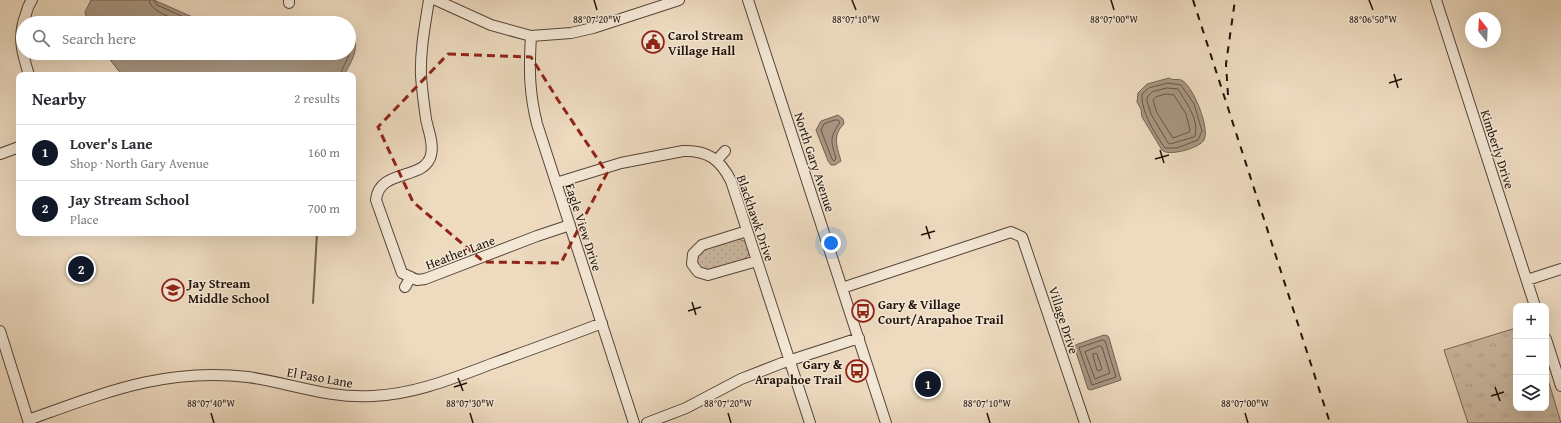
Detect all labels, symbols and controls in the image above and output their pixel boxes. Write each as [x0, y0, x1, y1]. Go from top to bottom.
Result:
text: 88°07'20"W [573, 12, 621, 27]
text: 88°07'10"W [832, 12, 880, 27]
text: 88°07'00"W [1090, 12, 1138, 27]
text: 88°06'50"W [1349, 12, 1397, 27]
north arrow [1465, 12, 1501, 48]
search box [16, 16, 356, 60]
place label: Carol Stream Village Hall [668, 26, 744, 60]
icon: search [30, 27, 52, 49]
text: Search here [62, 28, 136, 49]
public building icon: Carol Stream Village Hall [640, 29, 666, 55]
text: Nearby [32, 86, 86, 111]
text: 2 results [294, 89, 340, 108]
street label: Kimberly Drive [1476, 107, 1519, 191]
street label: North Gary Avenue [789, 110, 840, 214]
text: Lover's Lane [70, 133, 153, 154]
text: 1 [42, 143, 48, 162]
text: 160 m [308, 143, 340, 162]
text: Shop · North Gary Avenue [70, 154, 209, 173]
street label: Blackhawk Drive [732, 172, 779, 264]
street label: Eagle View Drive [560, 181, 607, 274]
text: Jay Stream School [70, 189, 189, 210]
text: 2 [42, 199, 48, 218]
text: 700 m [308, 199, 340, 218]
text: Place [70, 210, 99, 229]
street label: Heather Lane [423, 231, 498, 274]
your location [821, 233, 841, 253]
pin: 2 [68, 254, 94, 284]
place label: Jay Stream Middle School [186, 274, 270, 308]
school or university icon: Jay Stream Middle School [160, 277, 186, 303]
street label: Village Drive [1044, 284, 1083, 356]
place label: Gary & Village Court/Arapahoe Trail [878, 295, 1004, 329]
bus stop icon: Gary & Village Court/Arapahoe Trail [850, 298, 876, 324]
map controls [1513, 303, 1549, 411]
button: + [1513, 303, 1549, 339]
button: − [1513, 339, 1549, 375]
place label: Gary & Arapahoe Trail [755, 355, 843, 389]
bus stop icon: Gary & Arapahoe Trail [844, 358, 870, 384]
street label: El Paso Lane [285, 362, 354, 393]
pin: 1 [915, 369, 941, 399]
button: layers [1513, 375, 1549, 411]
text: 88°07'40"W [187, 396, 235, 411]
text: 88°07'30"W [446, 396, 494, 411]
text: 88°07'20"W [704, 396, 752, 411]
text: 88°07'10"W [963, 396, 1011, 411]
text: 88°07'00"W [1221, 396, 1269, 411]

